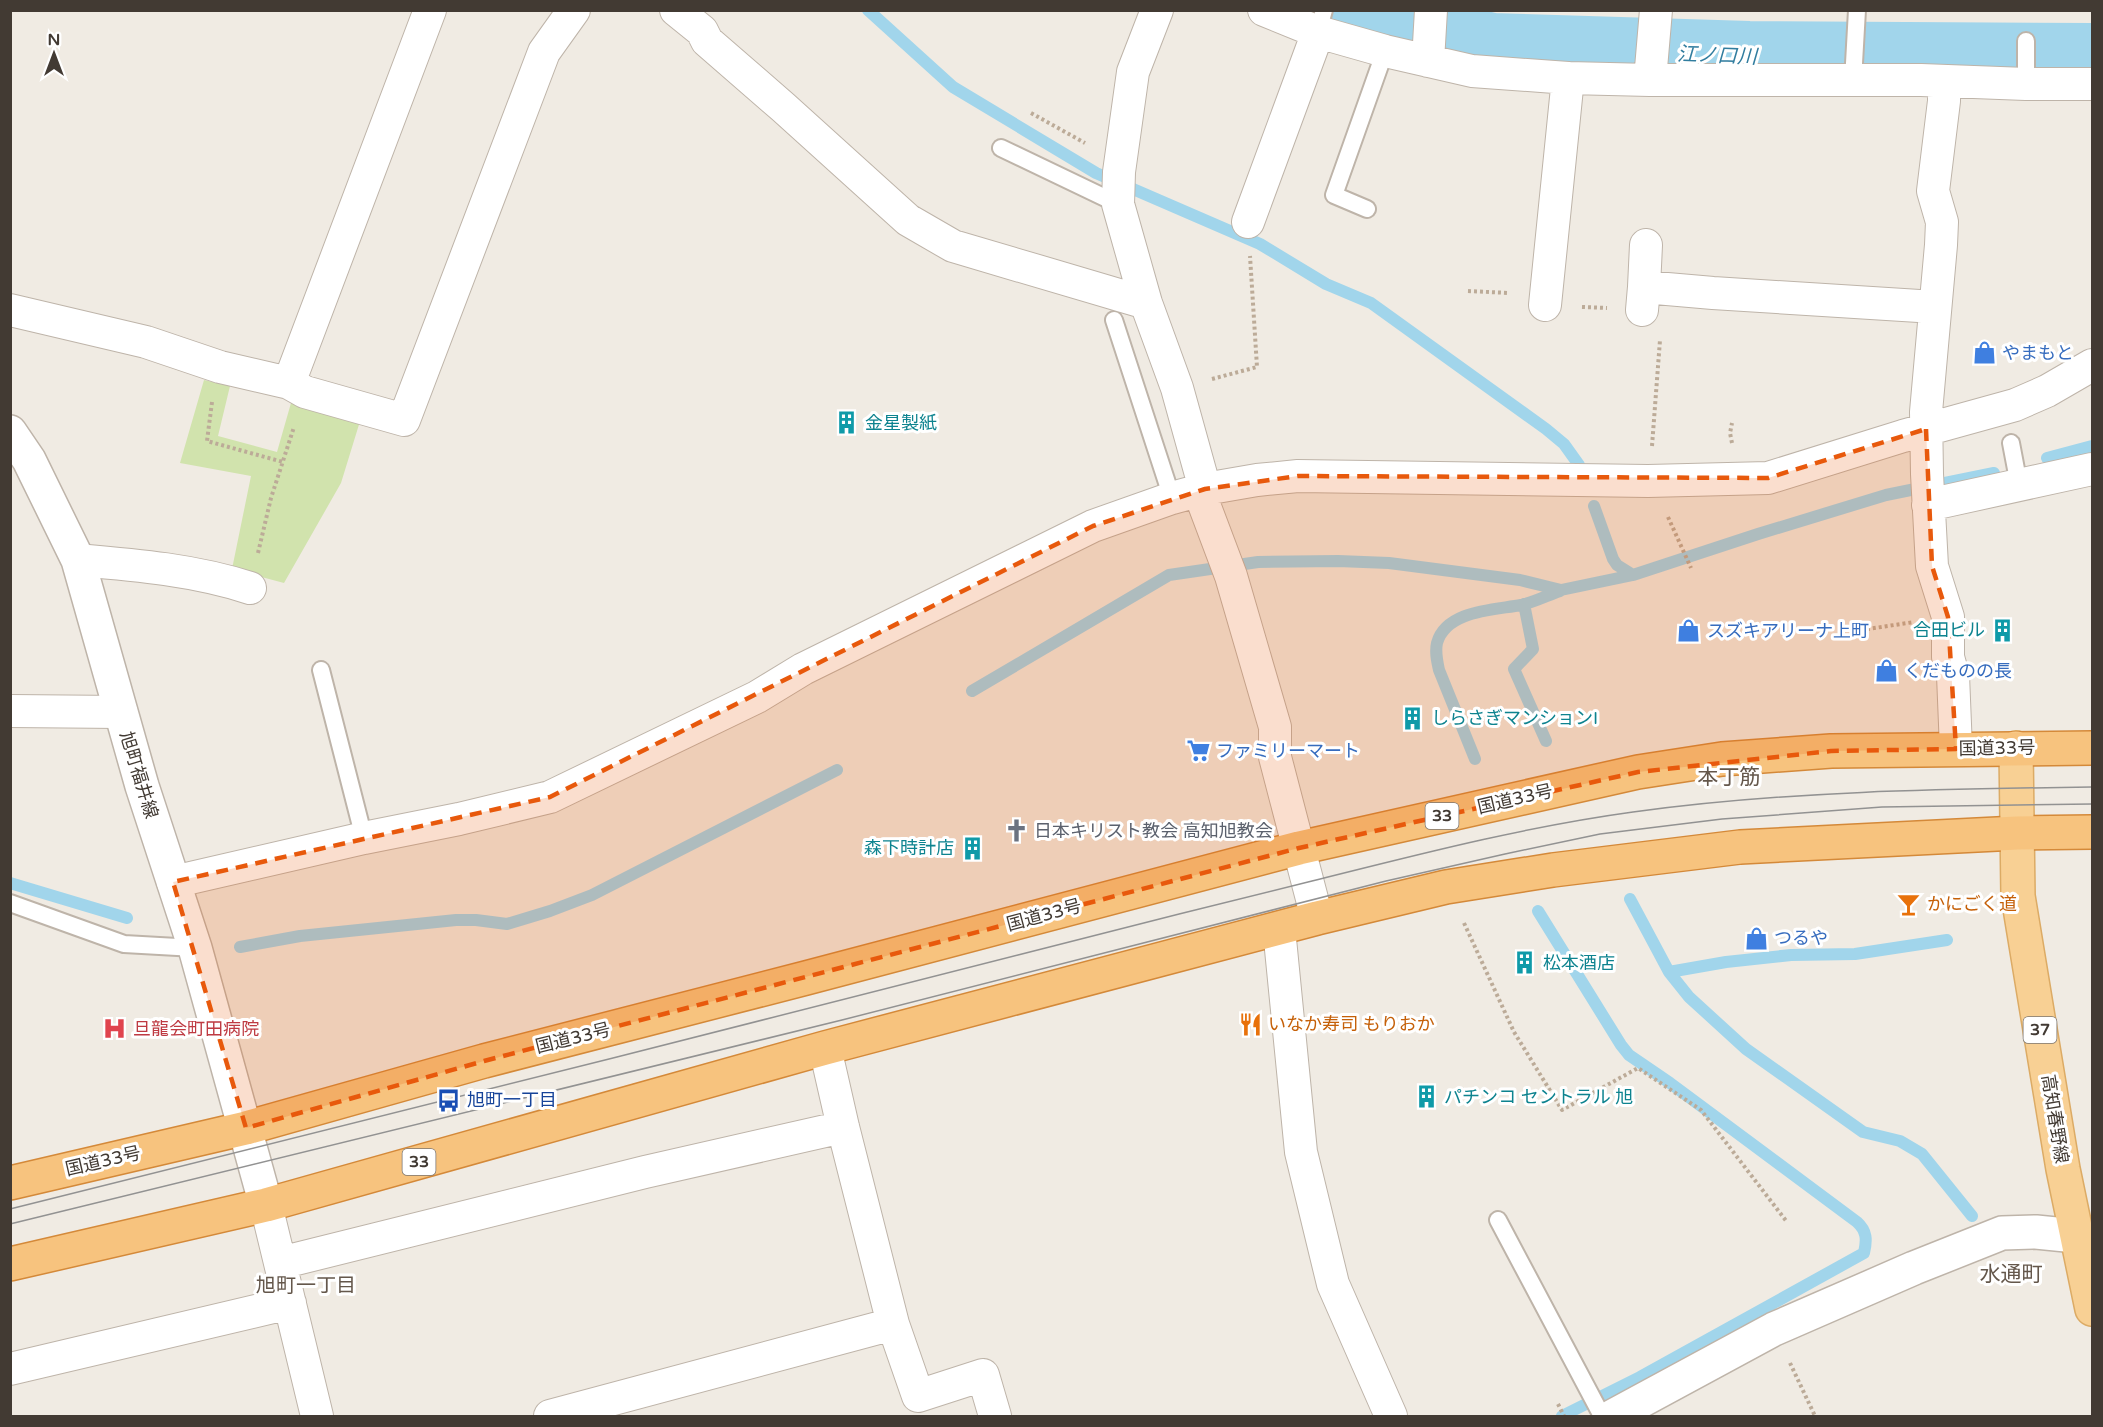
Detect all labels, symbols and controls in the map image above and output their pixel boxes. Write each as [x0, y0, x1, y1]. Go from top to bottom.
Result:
north arrow [24, 24, 84, 84]
text: N [48, 30, 60, 50]
water label: 江ノ口川 [1677, 43, 1759, 69]
shop icon: やまもと [1971, 340, 1997, 366]
place label: やまもと [2002, 342, 2074, 364]
building icon: 金星製紙 [834, 410, 860, 436]
place label: 金星製紙 [865, 412, 937, 434]
building icon: 合田ビル [1990, 617, 2016, 643]
shop icon: スズキアリーナ上町 [1676, 618, 1702, 644]
place label: 合田ビル [1913, 619, 1985, 641]
place label: スズキアリーナ上町 [1707, 620, 1869, 642]
shop icon: くだものの長 [1873, 658, 1899, 684]
place label: くだものの長 [1904, 660, 2012, 682]
building icon: しらさぎマンションI [1400, 705, 1426, 731]
place label: しらさぎマンションI [1431, 707, 1598, 729]
street label: 旭町福井線 [115, 729, 163, 821]
street label: 国道33号 [1959, 736, 2035, 760]
supermarket icon: ファミリーマート [1185, 738, 1211, 764]
place label: ファミリーマート [1216, 740, 1360, 762]
district label: 本丁筋 [1698, 765, 1761, 790]
street label: 国道33号 [1475, 780, 1555, 818]
road number: 33 [1426, 803, 1458, 829]
church icon: 日本キリスト教会 高知旭教会 [1003, 818, 1029, 844]
place label: 日本キリスト教会 高知旭教会 [1034, 820, 1273, 842]
building icon: 森下時計店 [959, 835, 985, 861]
place label: 森下時計店 [864, 837, 954, 859]
bar icon: かにごく道 [1896, 891, 1922, 917]
place label: かにごく道 [1927, 893, 2017, 915]
street label: 国道33号 [1004, 894, 1084, 936]
shop icon: つるや [1743, 925, 1769, 951]
place label: つるや [1774, 927, 1828, 949]
building icon: 松本酒店 [1512, 950, 1538, 976]
place label: 松本酒店 [1543, 952, 1615, 974]
restaurant icon: いなか寿司 もりおか [1237, 1011, 1263, 1037]
place label: いなか寿司 もりおか [1268, 1013, 1435, 1035]
hospital icon: 旦龍会町田病院 [102, 1016, 128, 1042]
road number: 37 [2024, 1017, 2056, 1043]
place label: 旦龍会町田病院 [133, 1018, 259, 1040]
street label: 国道33号 [533, 1018, 613, 1058]
street label: 高知春野線 [2037, 1073, 2073, 1165]
building icon: パチンコ セントラル 旭 [1413, 1084, 1439, 1110]
place label: パチンコ セントラル 旭 [1444, 1086, 1633, 1108]
bus stop icon: 旭町一丁目 [436, 1087, 462, 1113]
place label: 旭町一丁目 [467, 1089, 557, 1111]
street label: 国道33号 [63, 1142, 143, 1180]
road number: 33 [402, 1149, 436, 1175]
district label: 水通町 [1980, 1262, 2043, 1287]
district label: 旭町一丁目 [256, 1274, 356, 1298]

